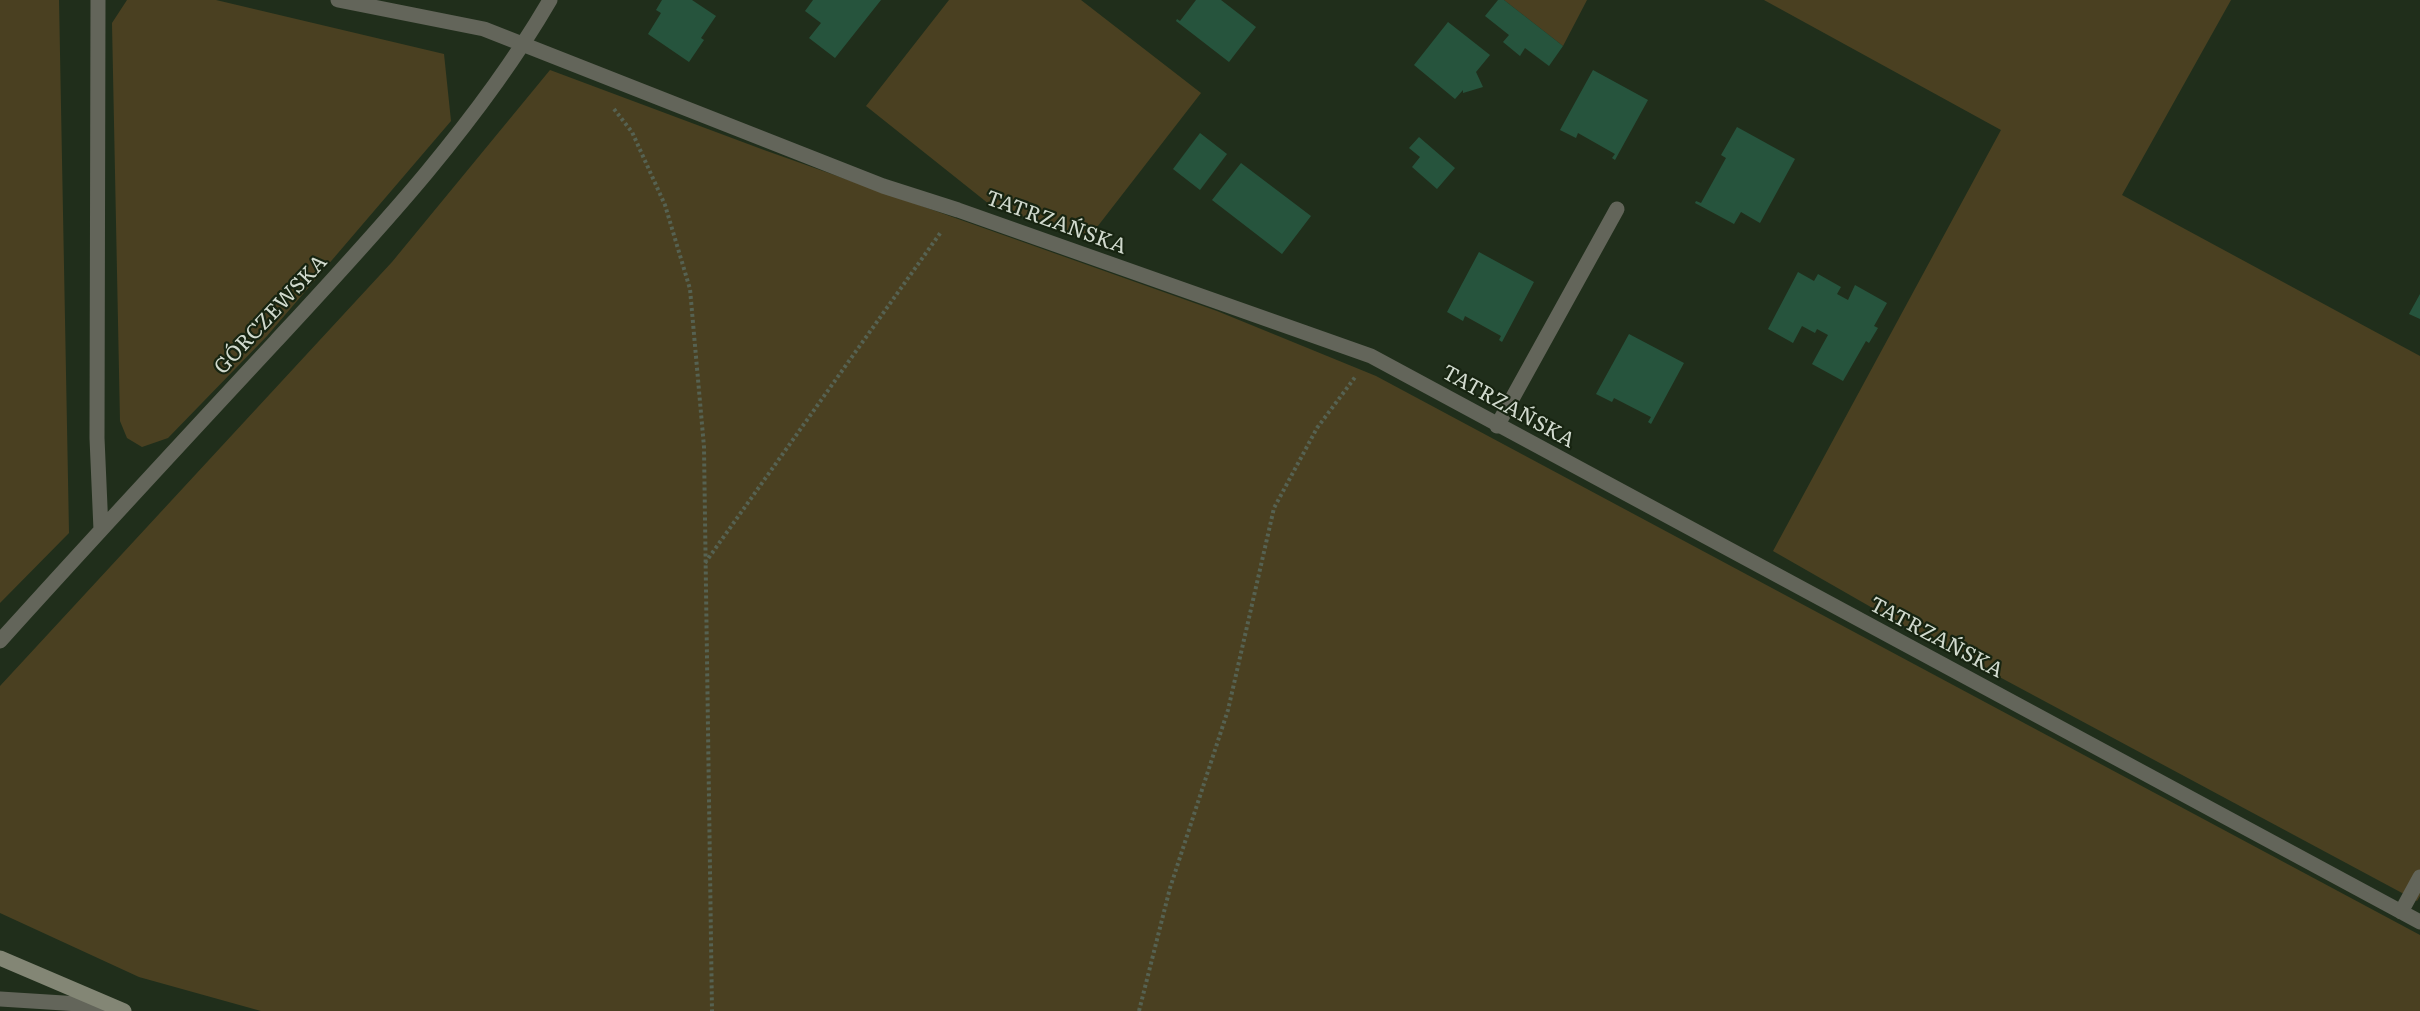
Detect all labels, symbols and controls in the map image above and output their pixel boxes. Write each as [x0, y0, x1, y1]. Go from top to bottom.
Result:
street label: TATRZAŃSKA [982, 186, 1130, 260]
street label: GÓRCZEWSKA [209, 250, 333, 380]
street label: TATRZAŃSKA [1437, 360, 1579, 454]
street label: TATRZAŃSKA [1865, 592, 2007, 684]

